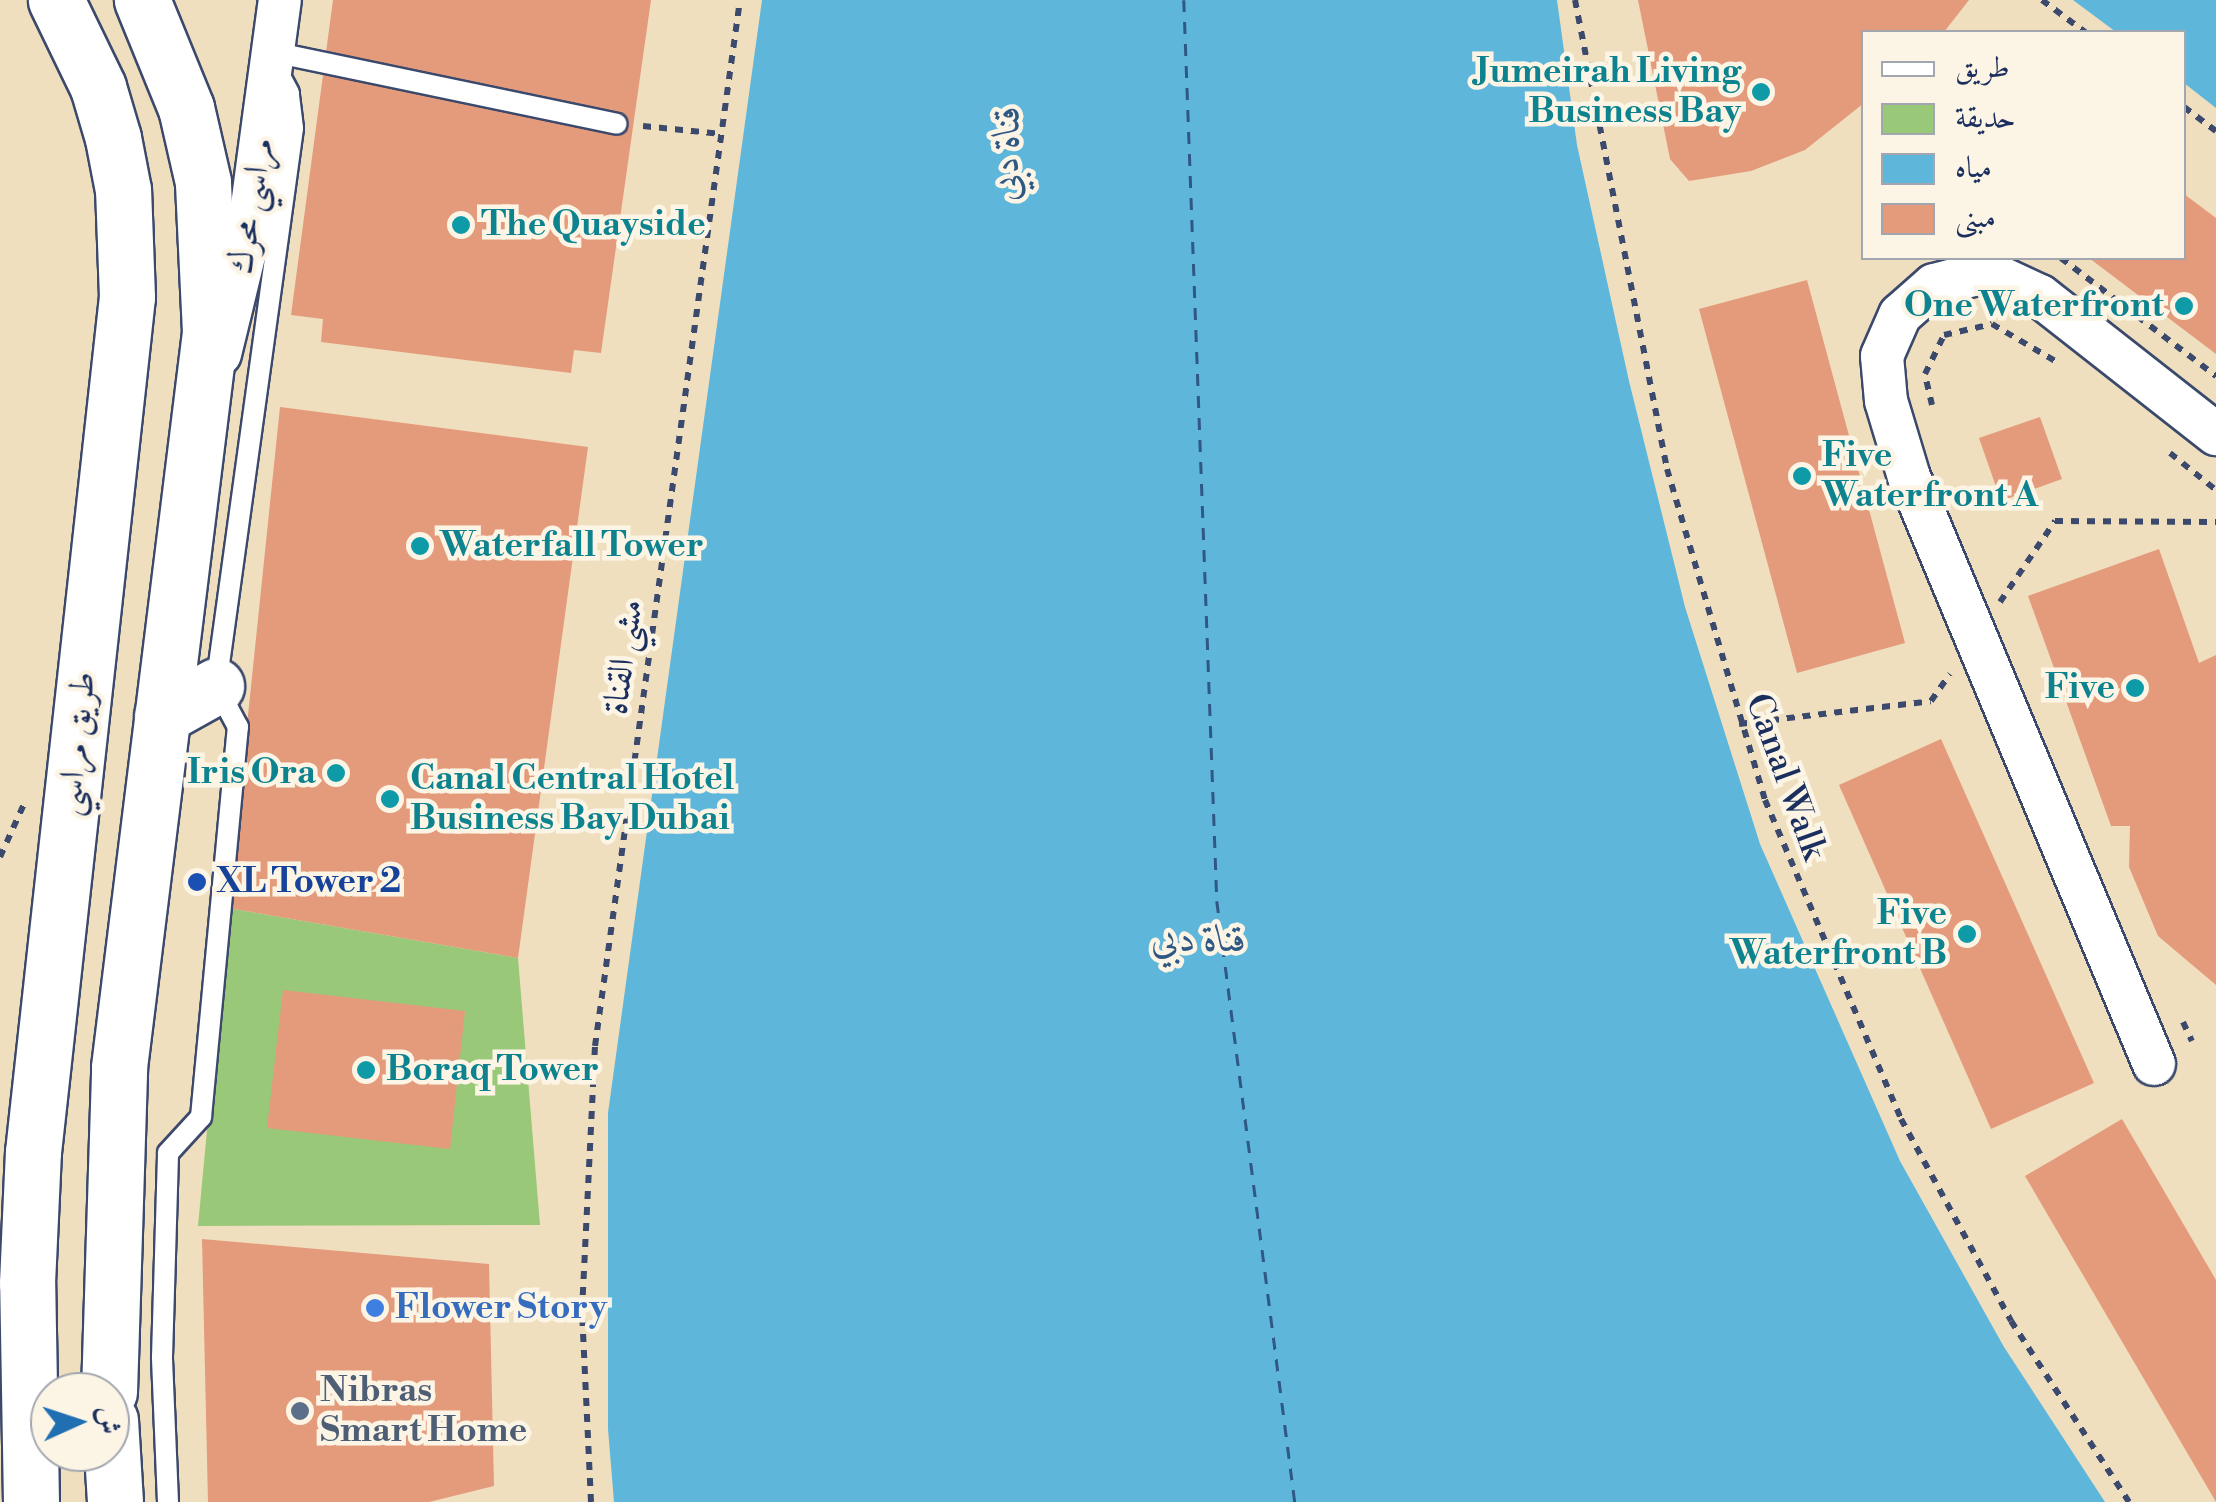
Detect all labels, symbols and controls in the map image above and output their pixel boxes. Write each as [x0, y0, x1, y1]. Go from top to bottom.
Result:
legend [1861, 30, 2186, 260]
text: طريق [1955, 49, 2010, 87]
place label: Jumeirah Living Business Bay [1476, 51, 1741, 133]
marker: Jumeirah Living Business Bay [1750, 81, 1772, 103]
text: حديقة [1955, 99, 2016, 137]
water label: قناة دبي [983, 105, 1031, 201]
street label: مراسي محرك [221, 135, 283, 277]
text: مياه [1955, 149, 1992, 187]
text: مبنى [1955, 199, 1996, 237]
place label: The Quayside [481, 204, 706, 246]
marker: The Quayside [450, 214, 472, 236]
place label: One Waterfront [1904, 285, 2164, 327]
marker: One Waterfront [2173, 295, 2195, 317]
place label: Five Waterfront A [1822, 435, 2038, 517]
marker: Five Waterfront A [1791, 465, 1813, 487]
place label: Waterfall Tower [440, 525, 704, 567]
marker: Waterfall Tower [409, 535, 431, 557]
street label: مشي القناة [595, 597, 653, 717]
place label: Five [2045, 667, 2115, 709]
street label: طريق مراسي [49, 670, 105, 818]
marker: Five [2124, 677, 2146, 699]
street label: Canal Walk [1736, 688, 1834, 866]
place label: Iris Ora [187, 752, 316, 794]
place label: Canal Central Hotel Business Bay Dubai [410, 758, 734, 840]
marker: Iris Ora [325, 762, 347, 784]
marker: Canal Central Hotel Business Bay Dubai [379, 788, 401, 810]
place label: XL Tower 2 [217, 861, 401, 903]
marker: XL Tower 2 [186, 871, 208, 893]
place label: Five Waterfront B [1730, 893, 1947, 975]
water label: قناة دبي [1151, 917, 1247, 963]
marker: Five Waterfront B [1956, 923, 1978, 945]
place label: Boraq Tower [386, 1049, 599, 1091]
marker: Boraq Tower [355, 1059, 377, 1081]
place label: Flower Story [395, 1287, 607, 1329]
marker: Flower Story [364, 1297, 386, 1319]
place label: Nibras Smart Home [320, 1370, 527, 1452]
north arrow [30, 1372, 130, 1472]
marker: Nibras Smart Home [289, 1400, 311, 1422]
text: ش [90, 1406, 127, 1435]

